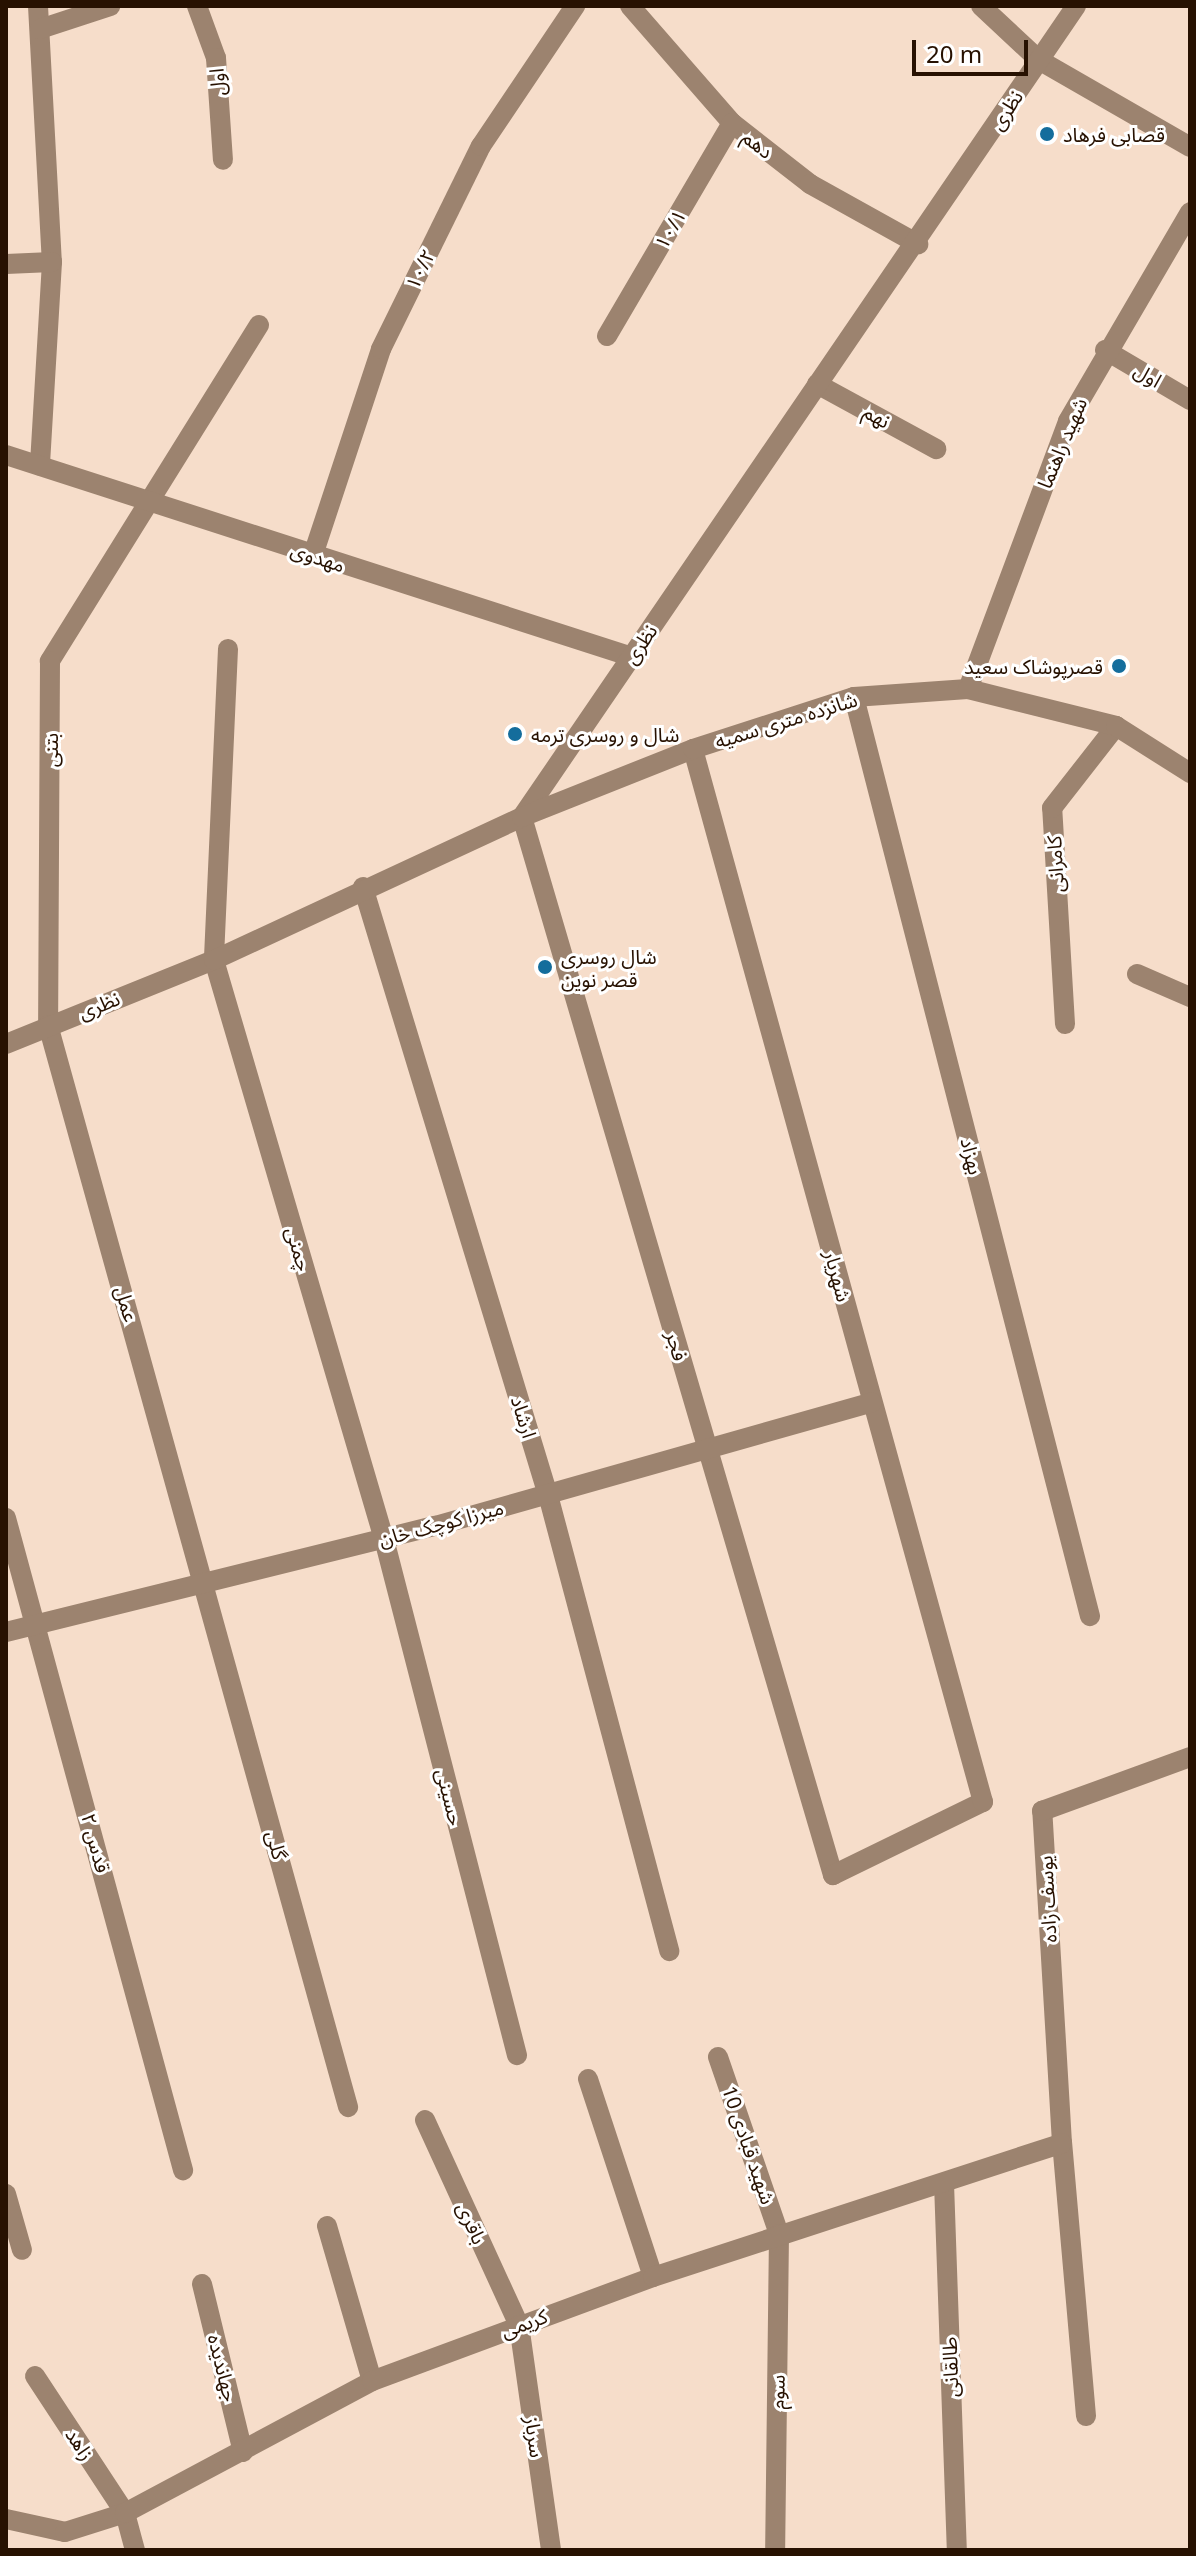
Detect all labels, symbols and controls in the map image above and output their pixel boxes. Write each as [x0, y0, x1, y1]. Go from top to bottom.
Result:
scale bar [916, 24, 1032, 74]
text: 20 m [926, 37, 982, 70]
street label: اول [204, 67, 230, 97]
street label: نظری [984, 86, 1028, 134]
place label: قصابی فرهاد [1063, 122, 1165, 146]
street label: دهم [738, 125, 778, 163]
marker: قصابی فرهاد [1038, 125, 1056, 143]
street label: ۱۰/۱ [649, 205, 691, 253]
street label: ۱۰/۲ [400, 245, 440, 293]
street label: اول [1130, 358, 1166, 392]
street label: شهید راهنما [1032, 394, 1092, 492]
street label: نهم [859, 399, 895, 433]
street label: مهدوی [288, 537, 348, 577]
street label: نظری [618, 620, 662, 668]
place label: قصرپوشاک سعید [964, 654, 1103, 678]
marker: قصرپوشاک سعید [1110, 657, 1128, 675]
street label: شانزده متری سمیه [712, 687, 860, 753]
place label: شال و روسری ترمه [531, 722, 679, 746]
marker: شال و روسری ترمه [506, 725, 524, 743]
street label: بتنی [38, 733, 62, 767]
street label: کامرانی [1042, 835, 1068, 893]
place label: شال روسری قصر نوین [561, 944, 657, 991]
marker: شال روسری قصر نوین [536, 958, 554, 976]
street label: نظری [75, 986, 123, 1024]
street label: بهزاد [956, 1135, 988, 1177]
street label: چمنی [281, 1224, 317, 1274]
street label: شهریار [820, 1248, 856, 1304]
street label: عمل [110, 1283, 144, 1325]
street label: فجر [661, 1328, 693, 1364]
street label: ارشاد [506, 1393, 542, 1441]
street label: میرزا کوچک خان [376, 1495, 506, 1551]
street label: حسینی [431, 1766, 469, 1828]
street label: قدس ۲ [77, 1811, 115, 1875]
street label: گلی [262, 1828, 292, 1862]
street label: یوسف زاده [1033, 1855, 1061, 1943]
street label: شهید قبادی 10 [718, 2083, 780, 2207]
street label: باقری [452, 2198, 492, 2248]
street label: کریمی [497, 2304, 551, 2342]
street label: جهاندیده [203, 2332, 243, 2404]
street label: طالقانی [937, 2336, 963, 2398]
street label: سوم [765, 2374, 789, 2410]
street label: سرباز [520, 2415, 550, 2459]
street label: زاهد [61, 2423, 99, 2465]

